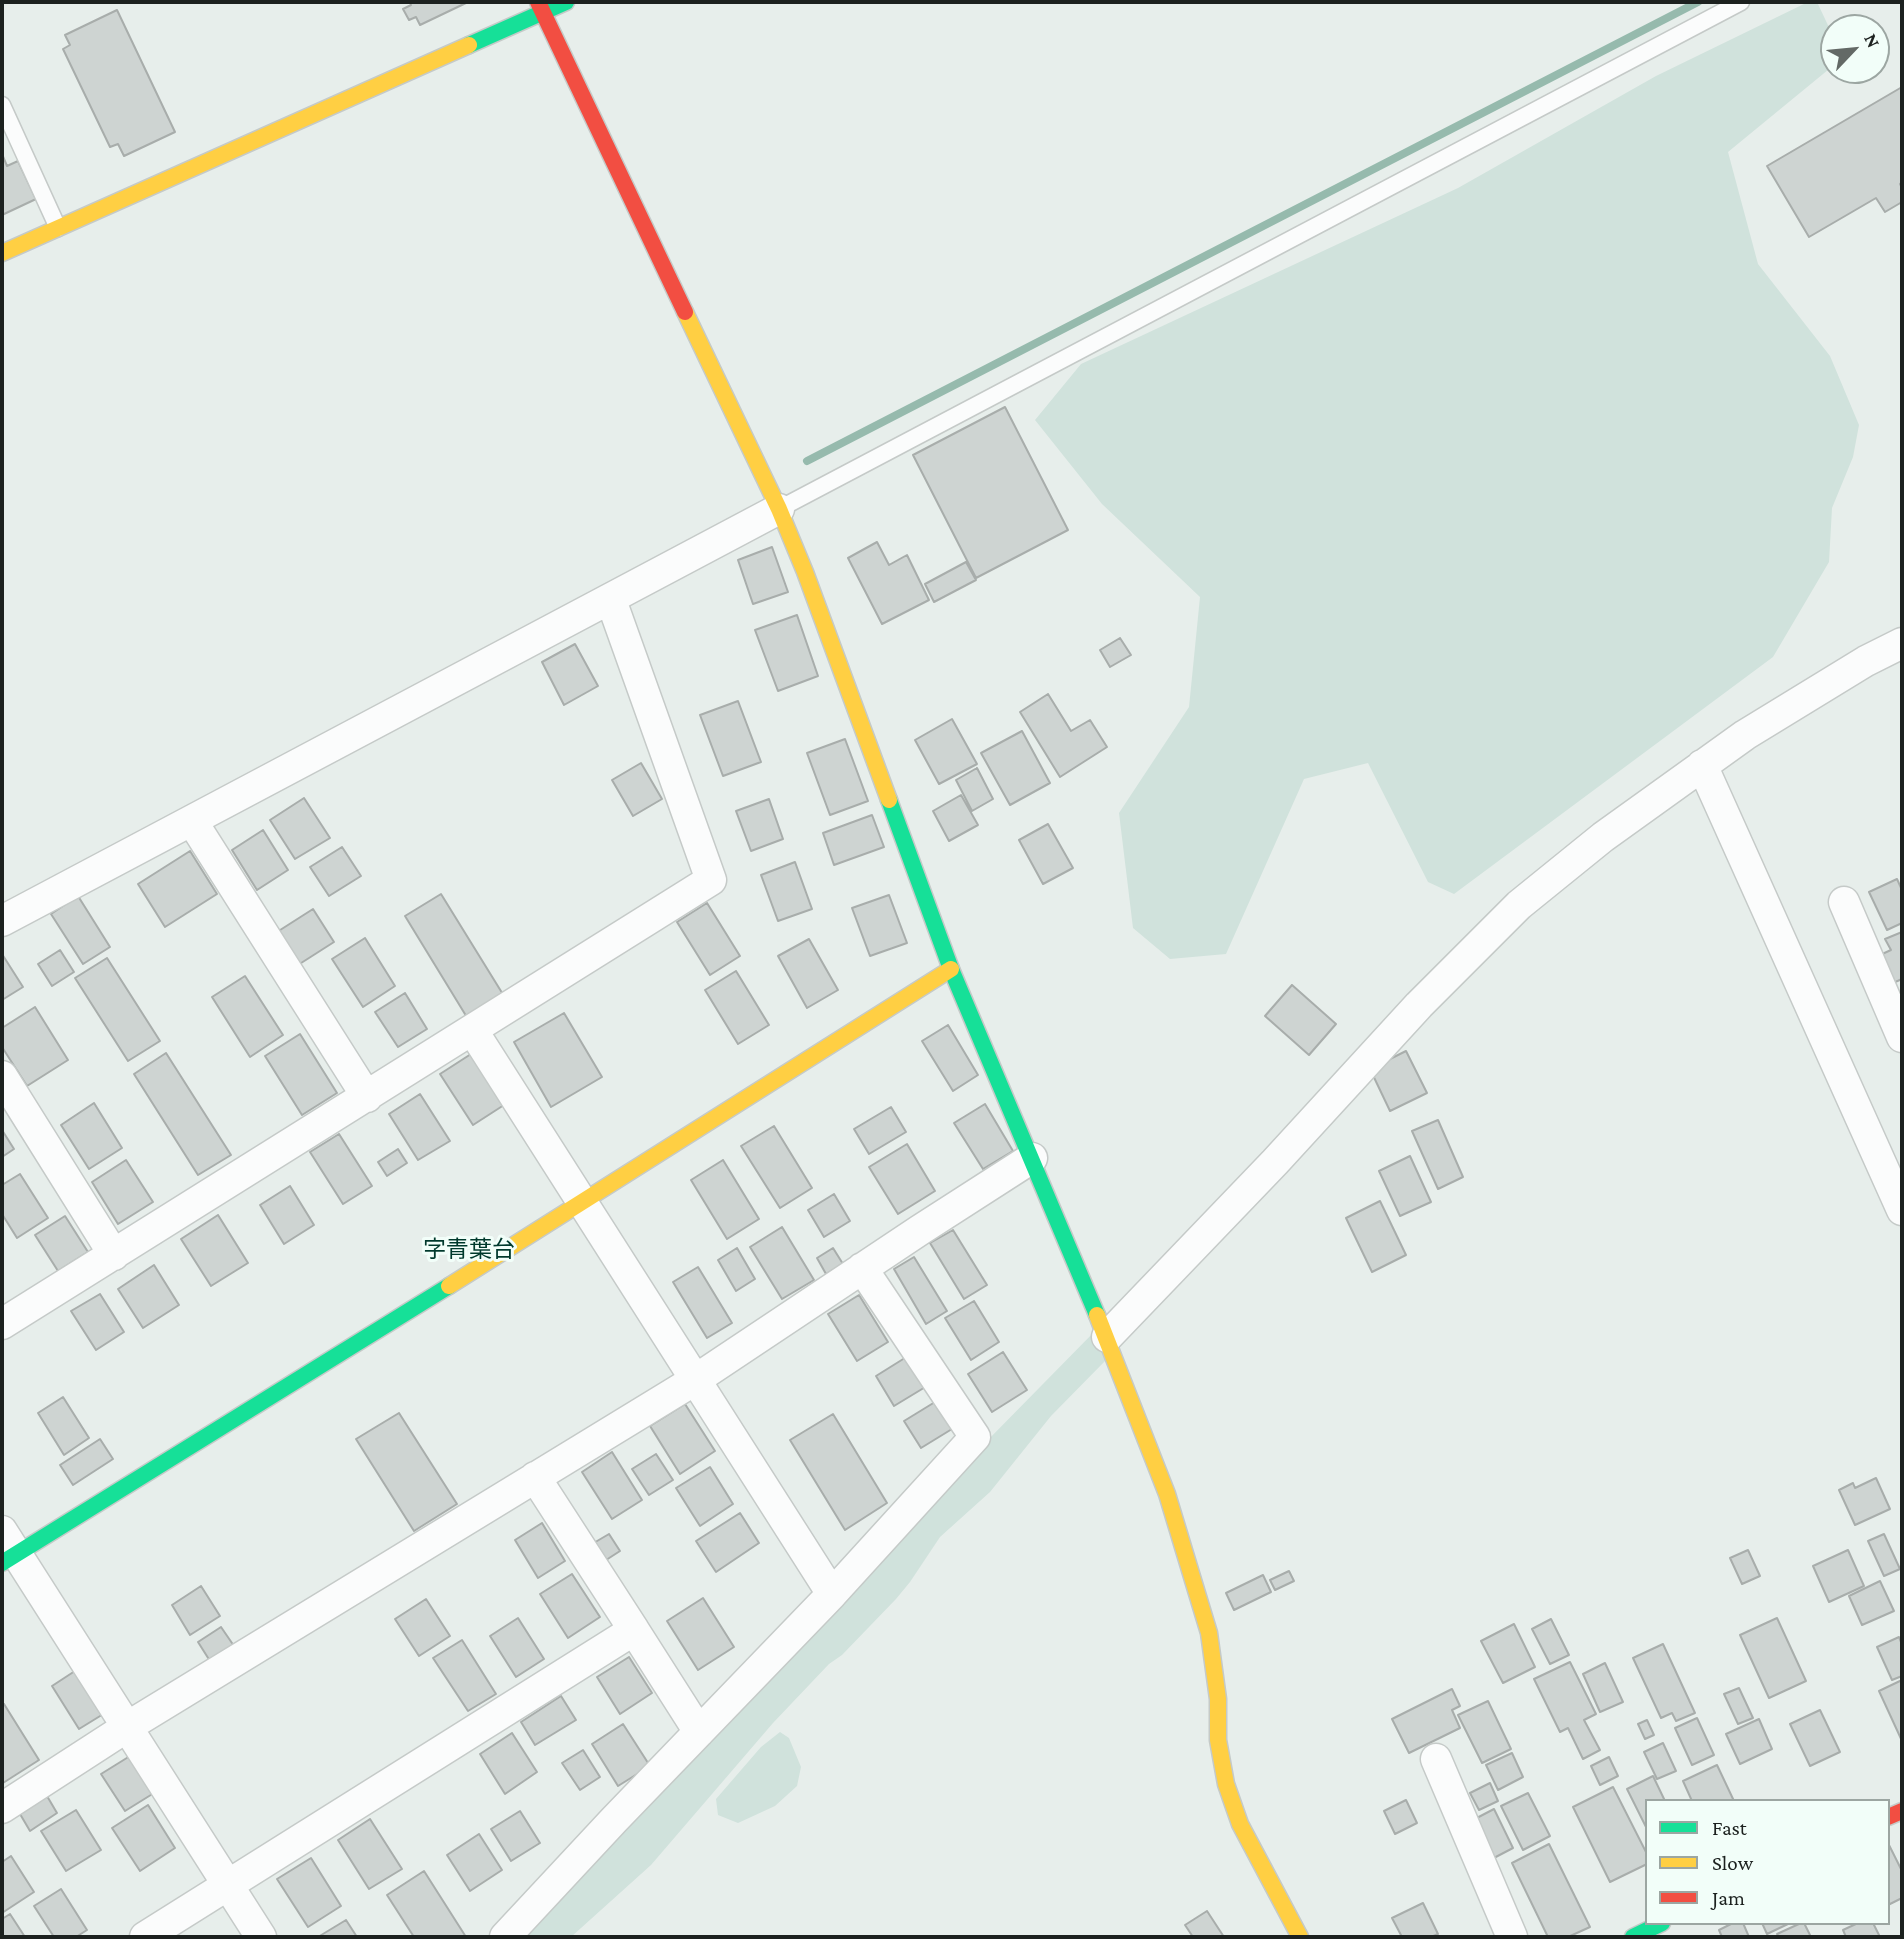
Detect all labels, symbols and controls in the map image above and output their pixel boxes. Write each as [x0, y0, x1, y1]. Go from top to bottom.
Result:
north arrow [1820, 14, 1890, 84]
text: N [1860, 30, 1885, 51]
district label: 字青葉台 [423, 1236, 515, 1264]
legend [1645, 1799, 1890, 1925]
text: Fast [1712, 1816, 1747, 1840]
text: Slow [1712, 1851, 1753, 1875]
text: Jam [1712, 1886, 1745, 1910]

